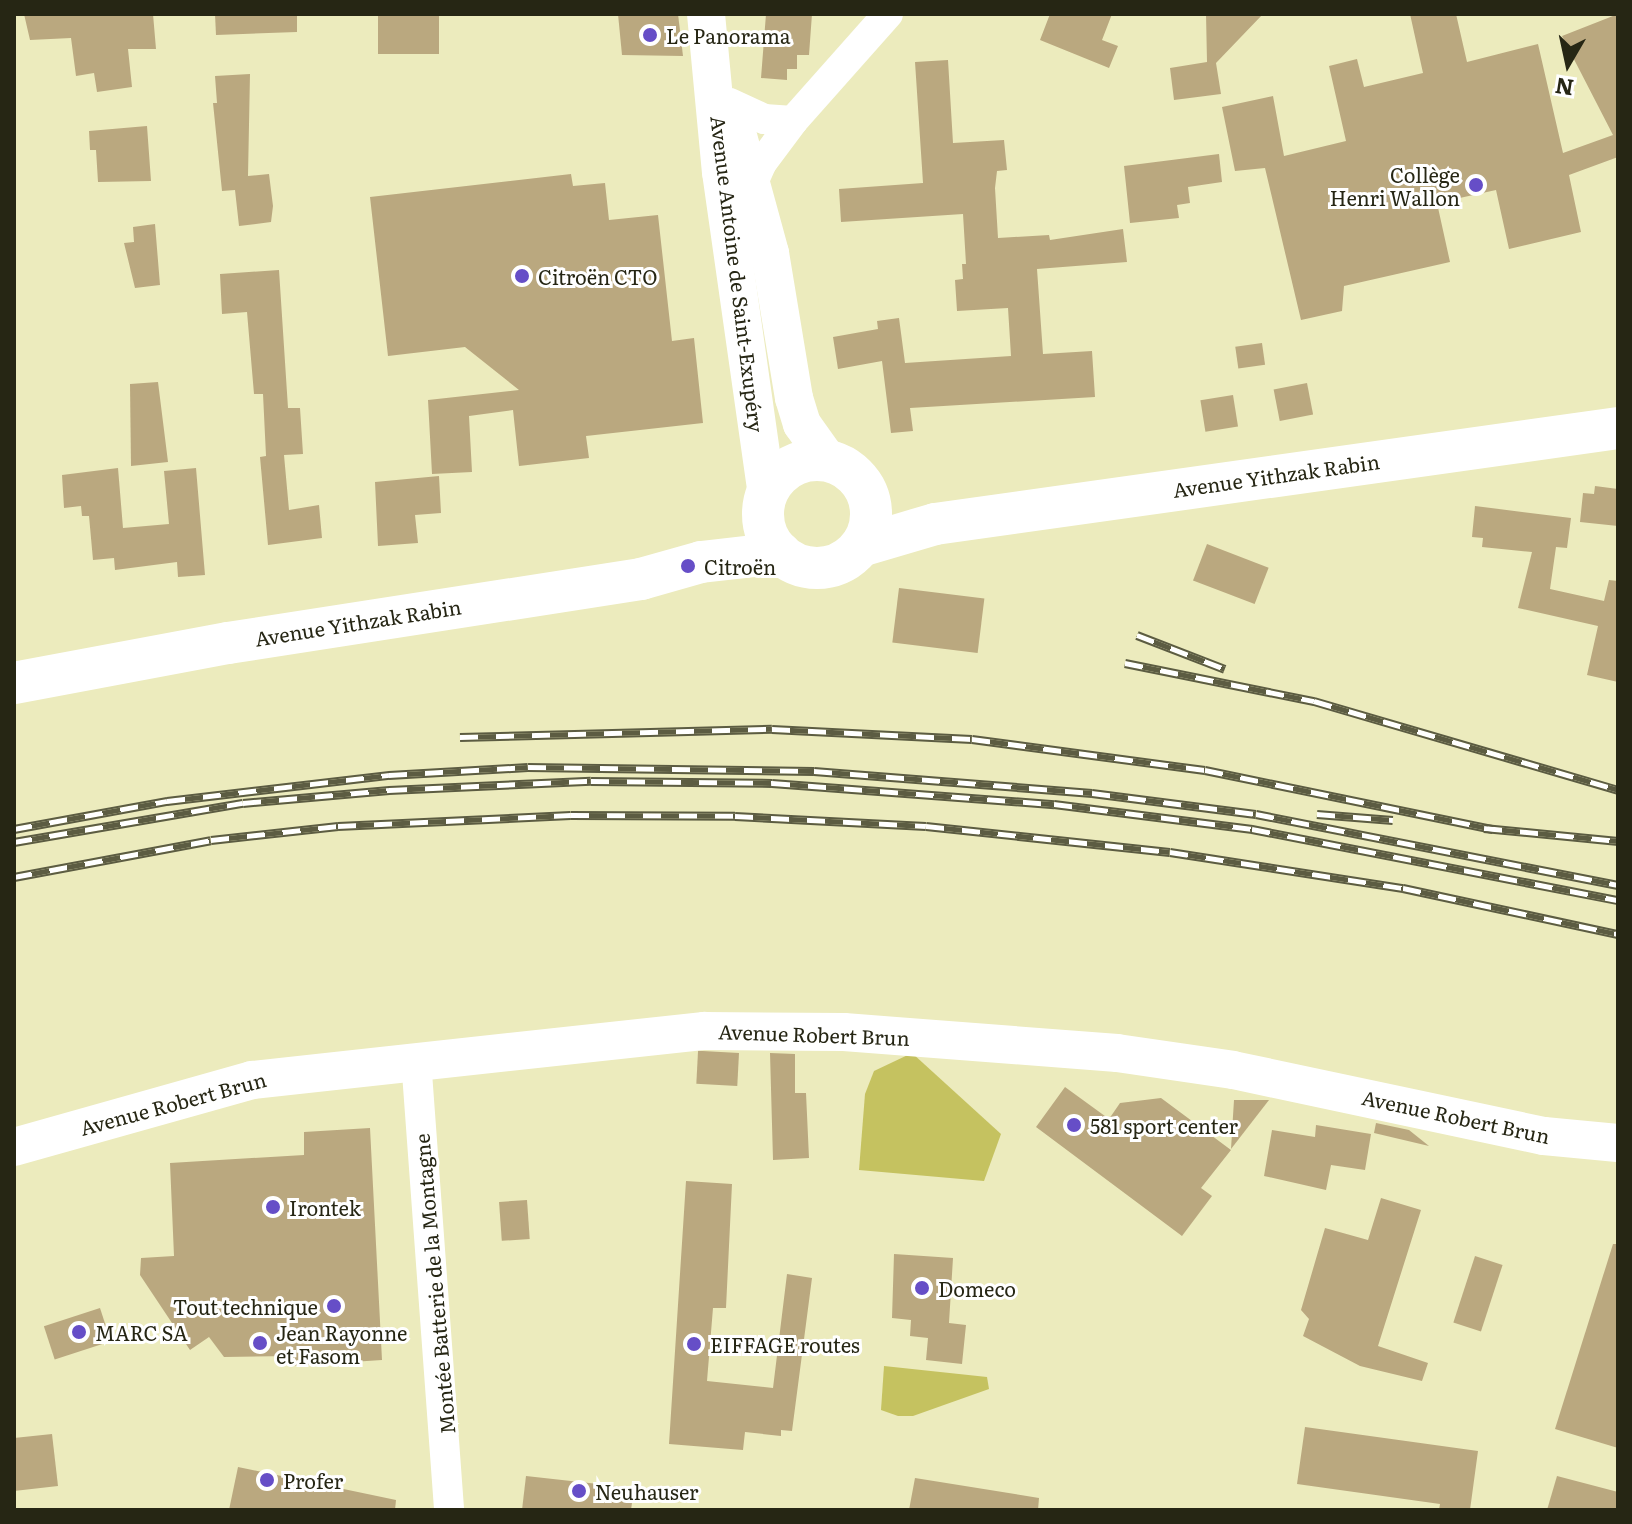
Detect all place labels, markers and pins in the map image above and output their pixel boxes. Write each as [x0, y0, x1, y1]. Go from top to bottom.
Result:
place label: Le Panorama [666, 23, 791, 47]
marker: Le Panorama [641, 26, 659, 44]
place label: Collège Henri Wallon [1330, 162, 1460, 209]
marker: Collège Henri Wallon [1467, 176, 1485, 194]
place label: Citroën CTO [538, 264, 657, 288]
marker: Citroën CTO [513, 267, 531, 285]
place label: Citroën [704, 554, 776, 578]
marker: Citroën [679, 557, 697, 575]
place label: 581 sport center [1090, 1113, 1238, 1137]
marker: 581 sport center [1065, 1116, 1083, 1134]
place label: Irontek [289, 1195, 361, 1219]
marker: Irontek [264, 1198, 282, 1216]
place label: Domeco [938, 1276, 1016, 1300]
marker: Domeco [913, 1279, 931, 1297]
place label: Tout technique [173, 1294, 318, 1318]
marker: Tout technique [325, 1297, 343, 1315]
place label: MARC SA [95, 1320, 188, 1344]
place label: Jean Rayonne et Fasom [276, 1320, 407, 1367]
marker: MARC SA [70, 1323, 88, 1341]
place label: EIFFAGE routes [710, 1332, 860, 1356]
marker: Jean Rayonne et Fasom [251, 1334, 269, 1352]
marker: EIFFAGE routes [685, 1335, 703, 1353]
place label: Profer [283, 1468, 343, 1492]
marker: Profer [258, 1471, 276, 1489]
place label: Neuhauser [595, 1479, 699, 1503]
marker: Neuhauser [570, 1482, 588, 1500]

